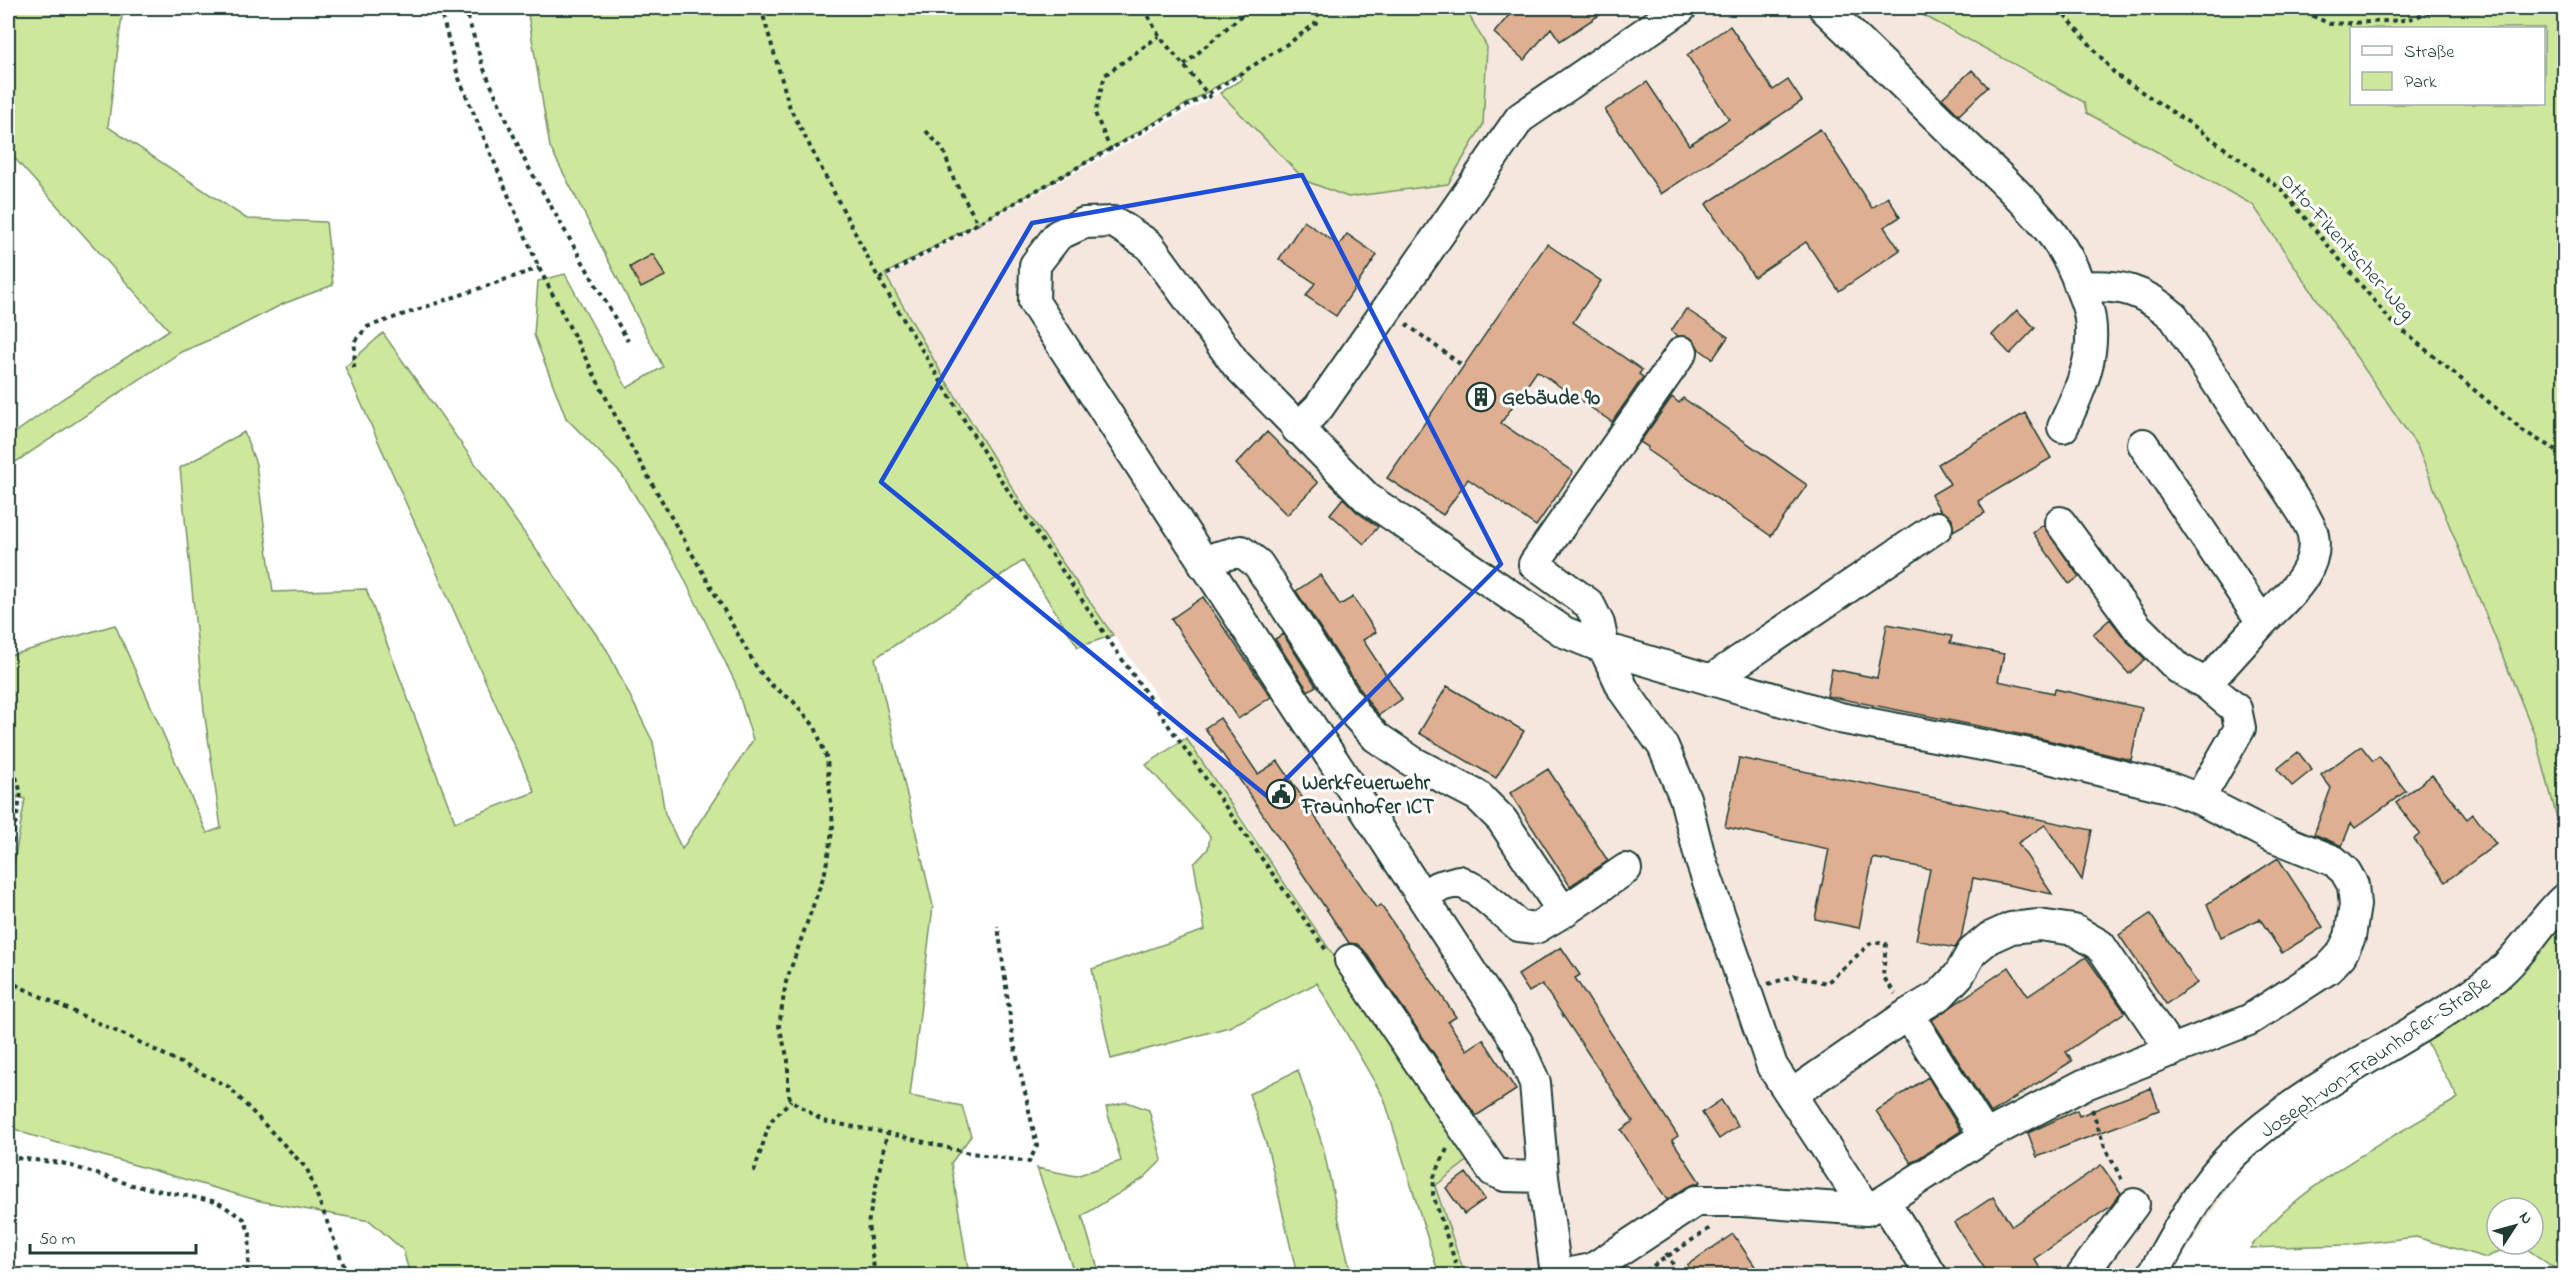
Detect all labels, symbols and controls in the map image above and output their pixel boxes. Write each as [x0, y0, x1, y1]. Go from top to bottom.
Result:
legend [2350, 27, 2545, 105]
text: Straße [2404, 40, 2455, 66]
text: Park [2404, 70, 2437, 96]
street label: Otto-Fikentscher-Weg [2271, 167, 2421, 329]
building icon: Gebäude 90 [1465, 381, 1497, 413]
place label: Gebäude 90 [1502, 384, 1600, 414]
place label: Werkfeuerwehr Fraunhofer ICT [1301, 769, 1434, 823]
public building icon: Werkfeuerwehr Fraunhofer ICT [1265, 778, 1297, 810]
street label: Joseph-von-Fraunhofer-Straße [2255, 969, 2498, 1146]
north arrow [2485, 1196, 2545, 1256]
text: N [2513, 1207, 2539, 1230]
scale bar [30, 1217, 196, 1255]
text: 50 m [39, 1227, 76, 1253]

